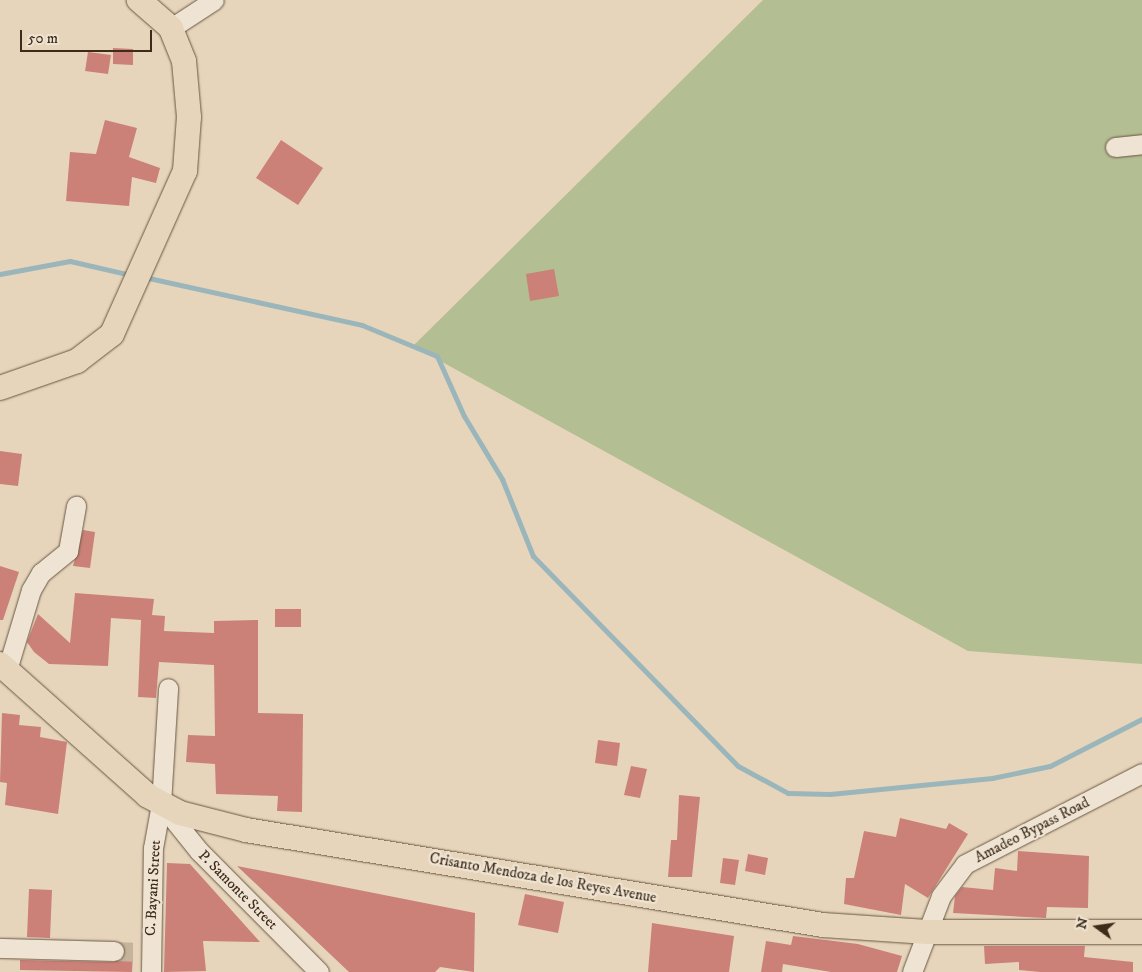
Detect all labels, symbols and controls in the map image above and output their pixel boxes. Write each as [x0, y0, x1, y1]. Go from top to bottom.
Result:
scale bar [22, 20, 155, 52]
text: 50 m [28, 29, 58, 48]
street label: Amadeo Bypass Road [972, 793, 1092, 867]
street label: C. Bayani Street [141, 839, 165, 937]
street label: P. Samonte Street [195, 847, 281, 933]
street label: Crisanto Mendoza de los Reyes Avenue [428, 849, 658, 907]
north arrow [1072, 902, 1122, 952]
text: N [1072, 916, 1093, 931]

